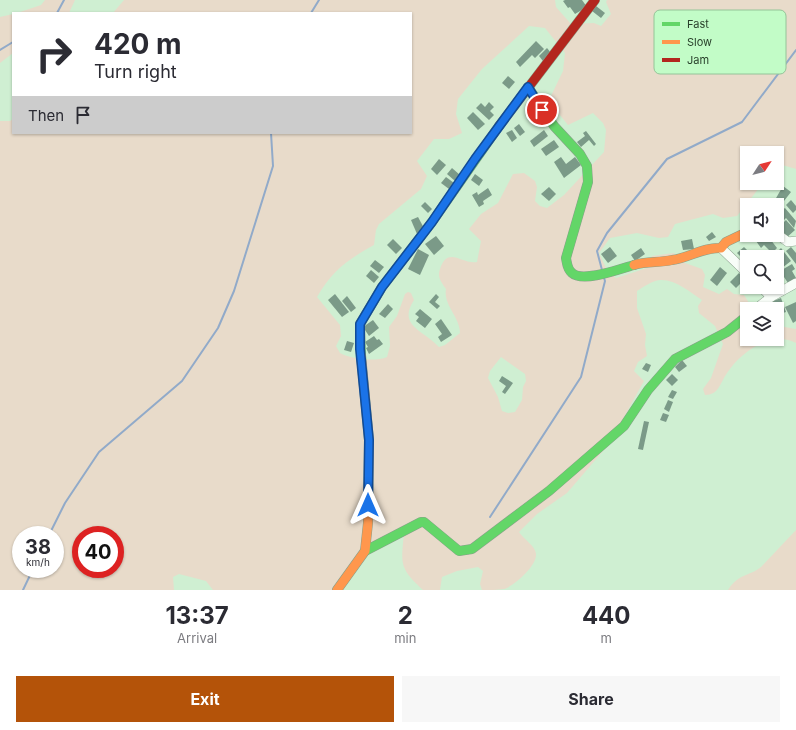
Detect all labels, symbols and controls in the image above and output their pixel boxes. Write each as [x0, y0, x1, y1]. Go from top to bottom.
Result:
legend [654, 10, 786, 74]
text: Fast [687, 17, 709, 31]
text: 420 m [94, 27, 182, 61]
icon: right [28, 28, 80, 80]
text: Slow [687, 35, 712, 49]
text: Jam [687, 53, 709, 67]
text: Turn right [94, 61, 177, 82]
pin [525, 93, 559, 127]
icon: arrive [531, 99, 553, 121]
icon: arrive [72, 104, 94, 126]
text: Then [28, 106, 64, 125]
north arrow [740, 146, 784, 190]
map controls [740, 146, 784, 346]
button: sound [740, 198, 784, 242]
button: search [740, 250, 784, 294]
button: layers [740, 302, 784, 346]
position arrow [347, 484, 389, 526]
speed limit sign: 40 [72, 526, 124, 578]
text: 38 [25, 535, 51, 559]
text: km/h [26, 556, 50, 568]
text: 13:37 [165, 601, 229, 630]
text: 2 [398, 601, 413, 630]
text: 440 [582, 601, 631, 630]
text: Arrival [177, 630, 217, 646]
text: min [394, 630, 416, 646]
text: m [601, 630, 612, 646]
button: Exit [16, 676, 394, 722]
button: Share [402, 676, 780, 722]

